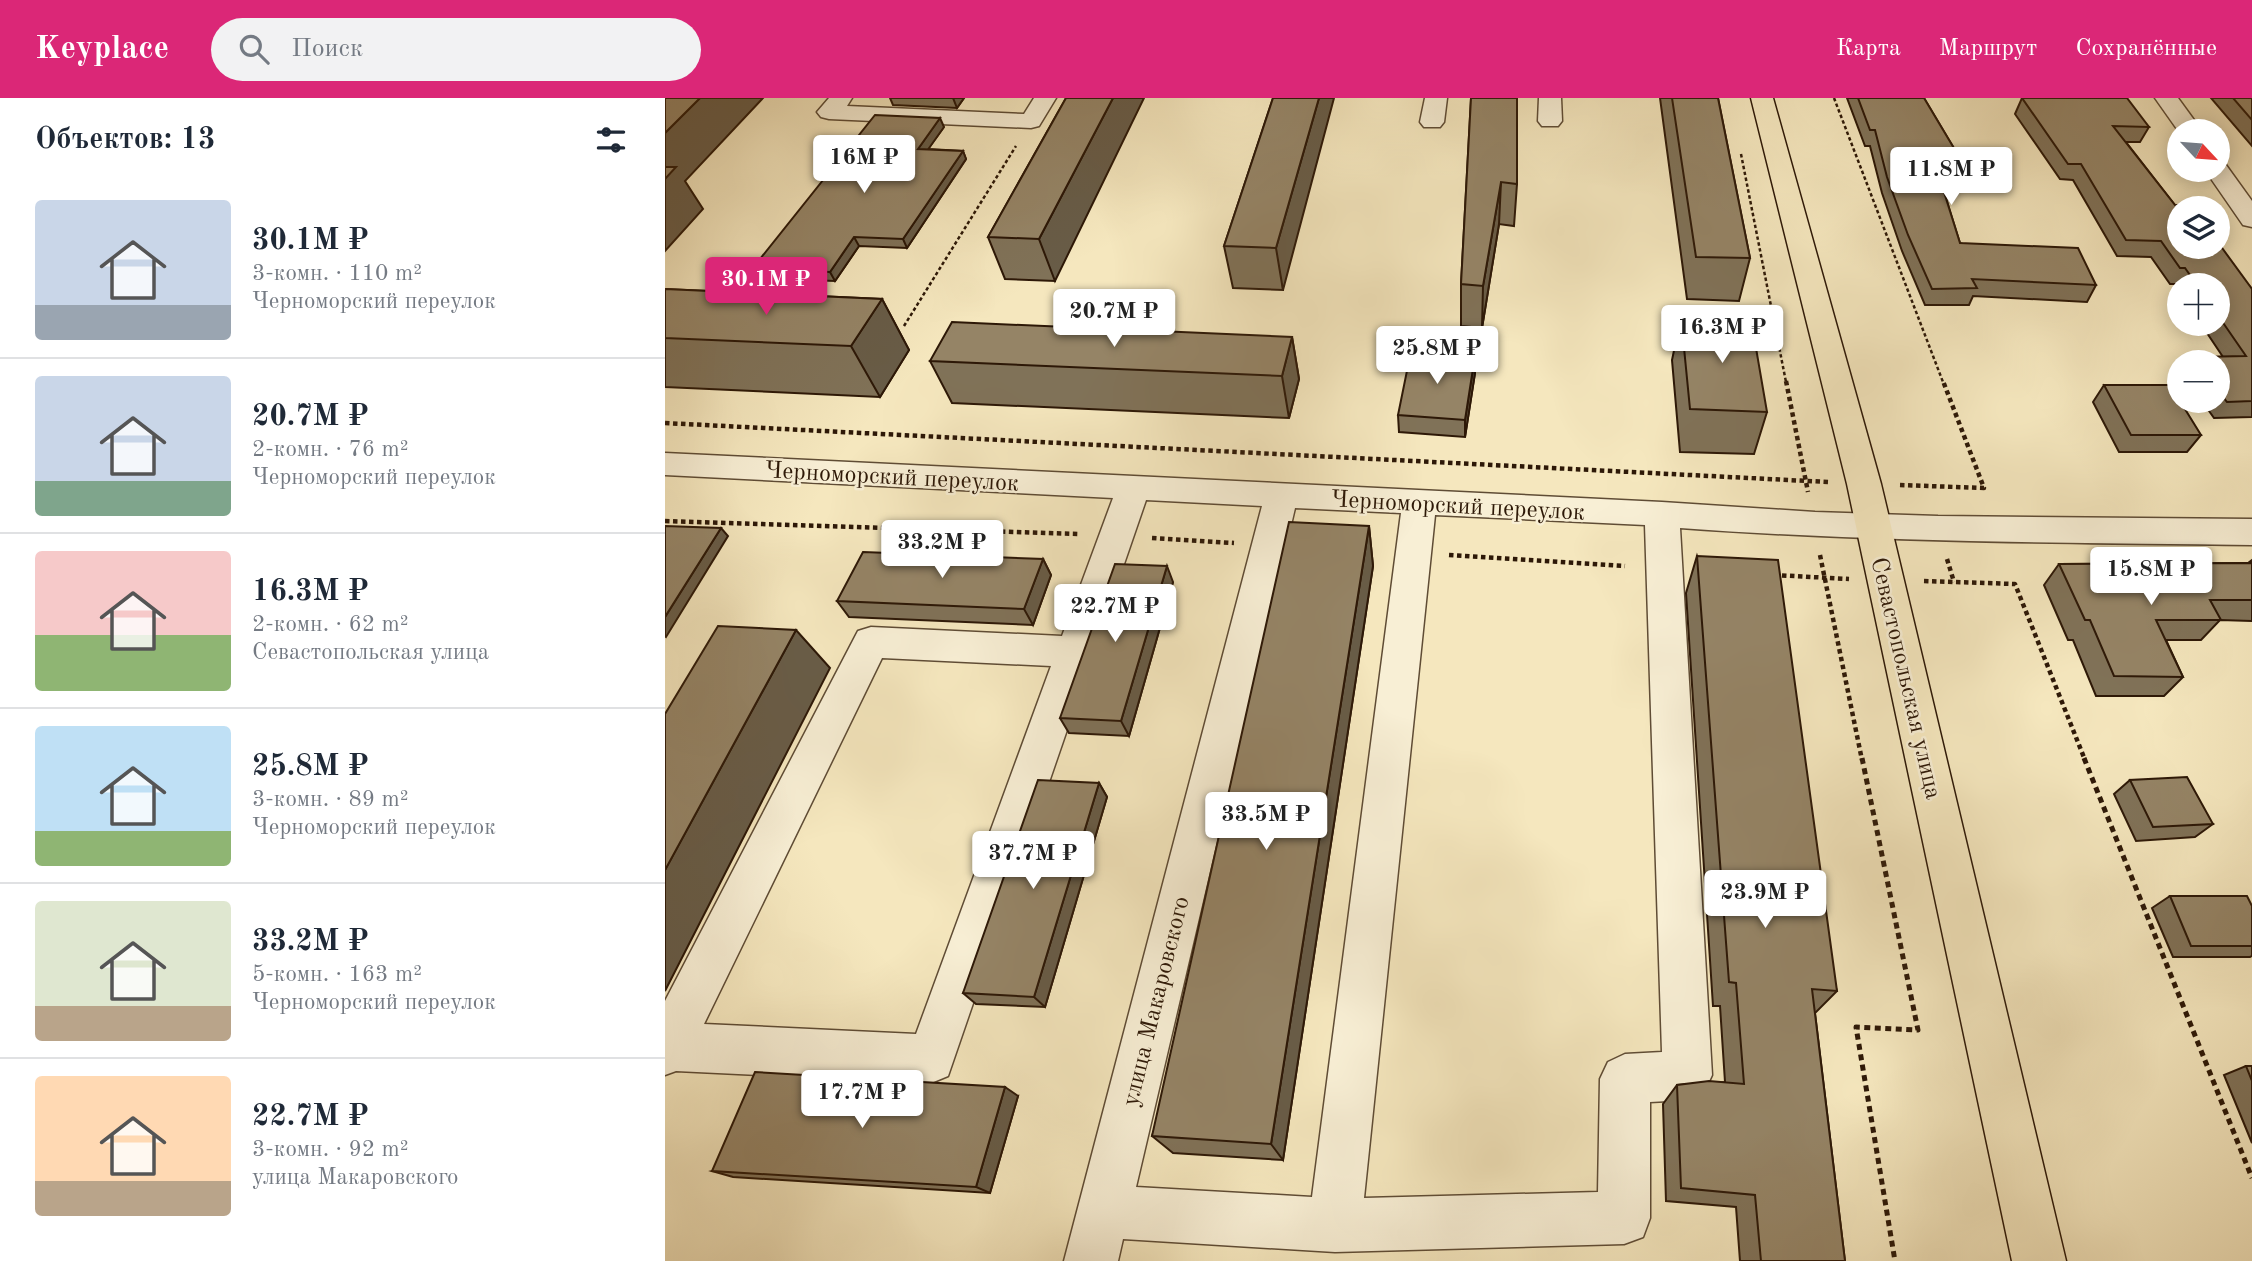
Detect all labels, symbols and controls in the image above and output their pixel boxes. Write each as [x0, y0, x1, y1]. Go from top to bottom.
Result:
search box [211, 18, 701, 81]
icon: search [235, 30, 273, 68]
text: Keyplace [35, 33, 169, 66]
text: Поиск [291, 36, 363, 62]
text: Карта [1836, 37, 1901, 61]
text: Маршрут [1939, 37, 2037, 61]
text: Сохранённые [2075, 37, 2217, 61]
north arrow [2167, 119, 2229, 182]
map controls [2167, 119, 2230, 413]
icon: filters [592, 121, 630, 159]
text: Объектов: 13 [35, 125, 215, 155]
pin: 16M ₽ [815, 136, 913, 195]
text: 16M ₽ [829, 146, 899, 169]
pin: 11.8M ₽ [1886, 148, 2016, 207]
text: 11.8M ₽ [1906, 158, 1996, 181]
button: layers [2167, 196, 2230, 259]
text: 30.1M ₽ [252, 226, 369, 256]
icon: home [91, 228, 175, 312]
pin: 30.1M ₽ [701, 258, 831, 317]
text: 3-комн. · 110 m² [252, 262, 422, 285]
text: 30.1M ₽ [721, 268, 811, 291]
button: + [2167, 273, 2230, 336]
pin: 20.7M ₽ [1049, 289, 1179, 349]
text: Черноморский переулок [252, 290, 496, 313]
text: 20.7M ₽ [1069, 300, 1159, 323]
pin: 16.3M ₽ [1657, 306, 1787, 365]
text: 16.3M ₽ [1677, 316, 1767, 339]
pin: 25.8M ₽ [1372, 327, 1502, 386]
text: 25.8M ₽ [1392, 337, 1482, 360]
button: − [2167, 350, 2230, 413]
text: 20.7M ₽ [252, 402, 369, 432]
icon: home [91, 404, 175, 488]
text: 2-комн. · 76 m² [252, 438, 409, 461]
street label: Черноморский переулок [764, 459, 1020, 497]
text: Черноморский переулок [252, 466, 496, 489]
street label: Черноморский переулок [1330, 488, 1586, 526]
pin: 33.2M ₽ [877, 520, 1007, 580]
text: 33.2M ₽ [897, 531, 987, 554]
pin: 15.8M ₽ [2086, 547, 2216, 607]
street label: Севастопольская улица [1866, 555, 1945, 802]
text: 15.8M ₽ [2106, 558, 2196, 581]
text: 16.3M ₽ [252, 577, 369, 607]
icon: home [91, 579, 175, 663]
pin: 22.7M ₽ [1050, 584, 1180, 644]
text: 22.7M ₽ [1070, 595, 1160, 618]
text: 2-комн. · 62 m² [252, 613, 409, 636]
text: Севастопольская улица [252, 641, 489, 664]
text: 25.8M ₽ [252, 752, 369, 782]
icon: home [91, 754, 175, 838]
text: 3-комн. · 89 m² [252, 788, 409, 811]
pin: 33.5M ₽ [1201, 792, 1331, 852]
text: 33.5M ₽ [1221, 803, 1311, 826]
text: Черноморский переулок [252, 816, 496, 839]
pin: 37.7M ₽ [968, 832, 1098, 891]
text: 37.7M ₽ [988, 842, 1078, 865]
pin: 23.9M ₽ [1700, 870, 1830, 930]
text: 23.9M ₽ [1720, 881, 1810, 904]
street label: улица Макаровского [1119, 894, 1195, 1109]
text: 33.2M ₽ [252, 927, 369, 957]
icon: home [91, 929, 175, 1013]
text: 5-комн. · 163 m² [252, 963, 422, 986]
text: Черноморский переулок [252, 991, 496, 1014]
pin: 17.7M ₽ [797, 1070, 927, 1130]
text: 17.7M ₽ [817, 1081, 907, 1104]
text: 22.7M ₽ [252, 1102, 369, 1132]
icon: home [91, 1104, 175, 1188]
text: 3-комн. · 92 m² [252, 1138, 409, 1161]
text: улица Макаровского [252, 1166, 458, 1189]

